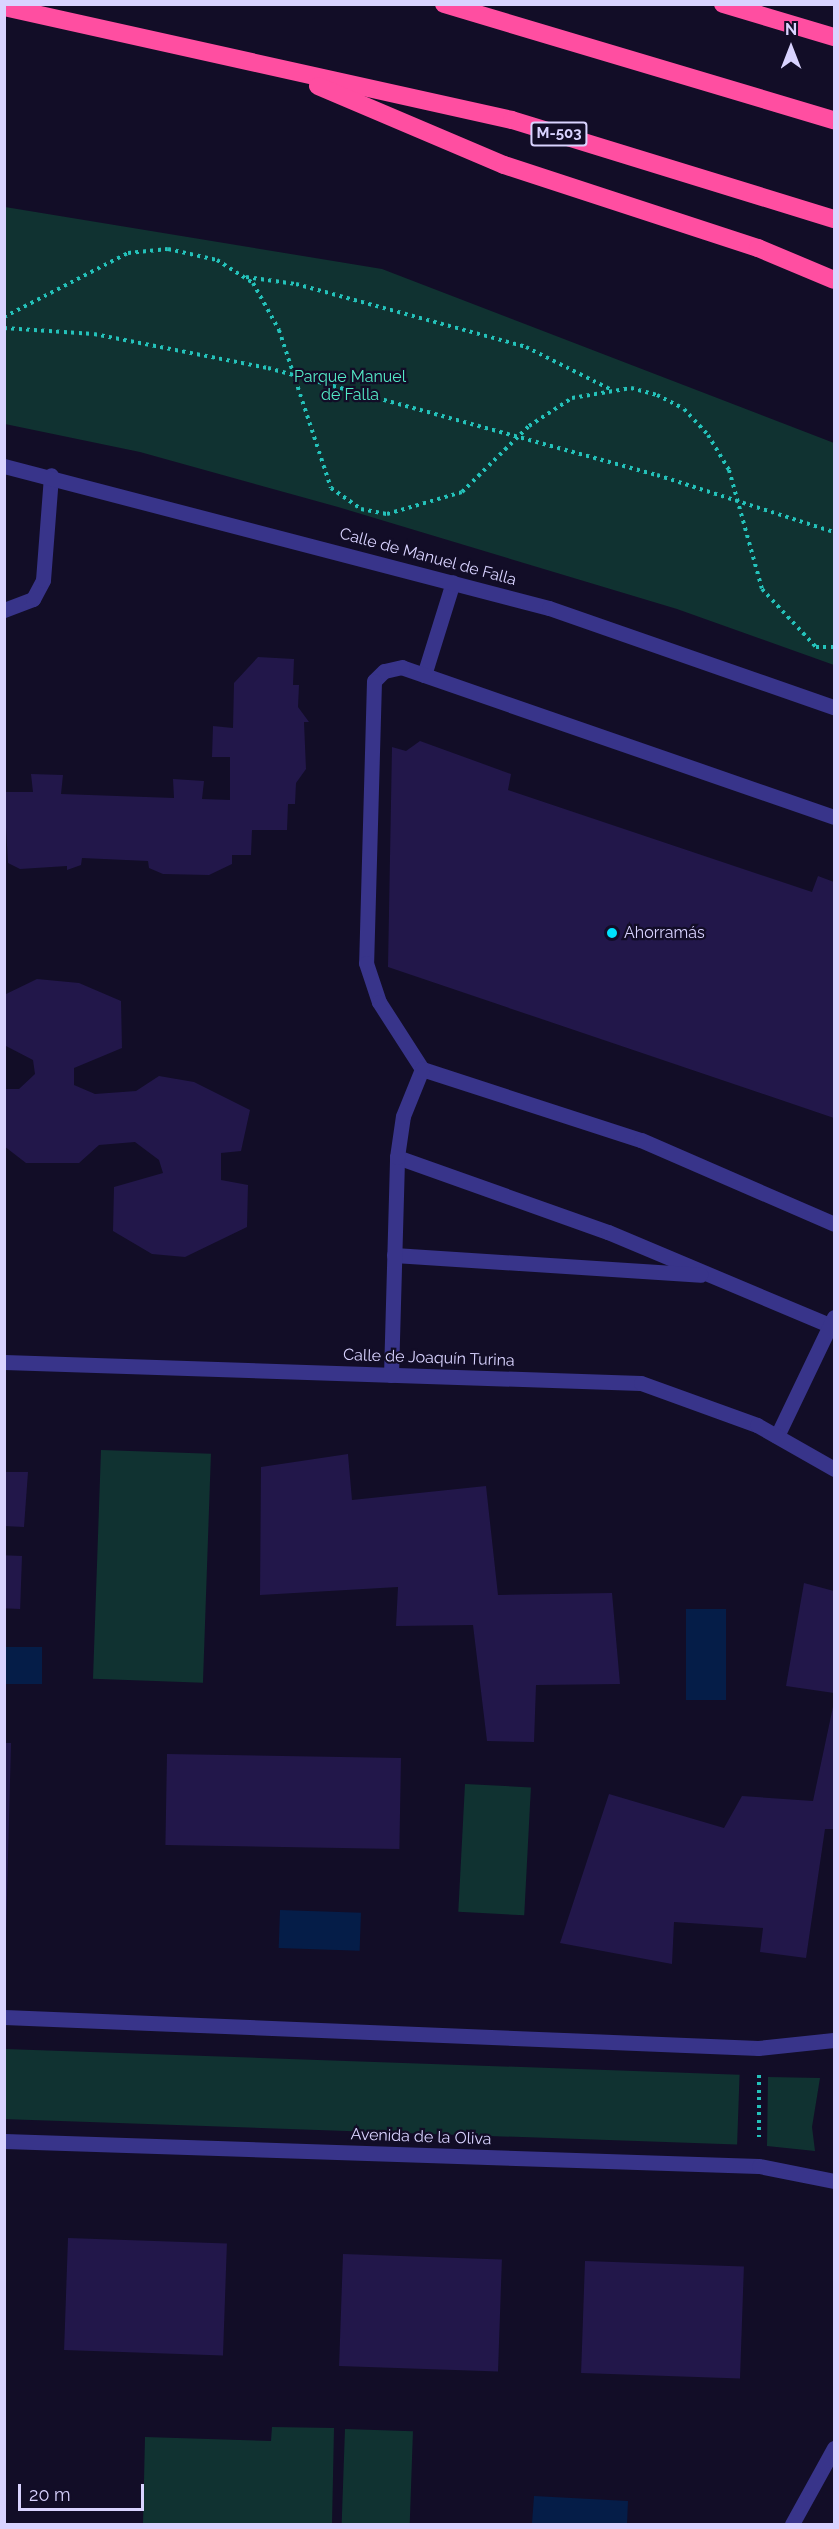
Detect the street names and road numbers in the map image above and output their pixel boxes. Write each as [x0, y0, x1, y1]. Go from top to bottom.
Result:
road number: M-503 [529, 122, 589, 146]
street label: Calle de Manuel de Falla [337, 524, 519, 590]
street label: Calle de Joaquín Turina [342, 1345, 516, 1371]
street label: Avenida de la Oliva [350, 2125, 492, 2149]

